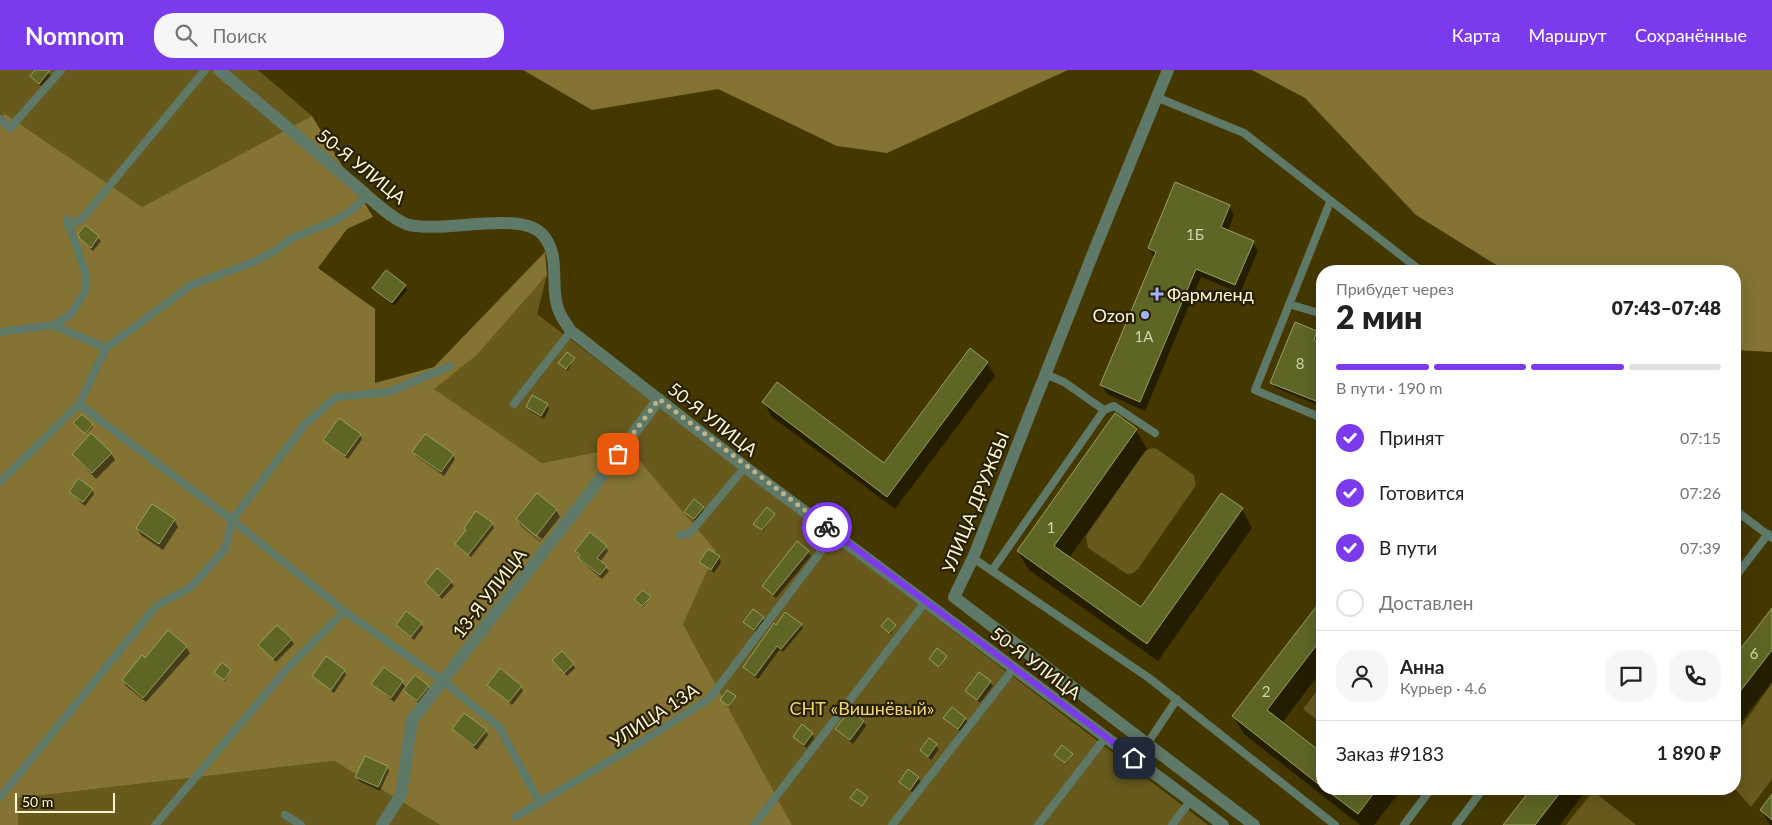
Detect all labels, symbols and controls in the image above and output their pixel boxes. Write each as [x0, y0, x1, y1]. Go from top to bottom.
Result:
search box [154, 13, 504, 58]
text: Nomnom [25, 21, 124, 50]
icon: search [172, 21, 200, 49]
text: Поиск [212, 24, 267, 47]
text: Карта [1452, 24, 1500, 46]
text: Маршрут [1528, 24, 1607, 46]
text: Сохранённые [1635, 24, 1747, 46]
street label: 50-Я УЛИЦА [313, 124, 411, 209]
house number: 1Б [1186, 225, 1204, 243]
text: Прибудет через [1336, 279, 1454, 298]
place label: Фармленд [1167, 283, 1254, 305]
marker: Фармленд [1151, 288, 1163, 300]
text: 07:43–07:48 [1612, 296, 1721, 319]
text: 2 мин [1336, 297, 1422, 336]
place label: Ozon [1093, 304, 1135, 326]
marker: Ozon [1139, 309, 1151, 321]
house number: 1А [1135, 327, 1154, 345]
house number: 8 [1296, 354, 1304, 372]
street label: 50-Я УЛИЦА [664, 377, 763, 461]
text: В пути · 190 m [1336, 378, 1442, 397]
icon: check [1336, 424, 1364, 452]
text: Принят [1379, 426, 1444, 449]
street label: УЛИЦА ДРУЖБЫ [937, 428, 1013, 576]
text: 07:15 [1680, 428, 1721, 447]
pin [597, 433, 639, 475]
icon: bag [604, 440, 632, 468]
icon: check [1336, 479, 1364, 507]
text: Готовится [1379, 481, 1464, 504]
text: 07:26 [1680, 483, 1721, 502]
courier [802, 502, 852, 552]
icon: bike [813, 513, 841, 541]
house number: 1 [1047, 518, 1055, 536]
icon: check [1336, 534, 1364, 562]
text: В пути [1379, 536, 1437, 559]
text: 07:39 [1680, 538, 1721, 557]
street label: 13-Я УЛИЦА [447, 543, 531, 642]
text: Доставлен [1379, 591, 1473, 614]
street label: 50-Я УЛИЦА [987, 622, 1086, 705]
house number: 6 [1750, 644, 1759, 662]
button: person [1336, 650, 1388, 702]
button: chat [1605, 650, 1657, 702]
button: phone [1669, 650, 1721, 702]
text: Анна [1400, 655, 1444, 678]
street label: УЛИЦА 13А [606, 678, 703, 752]
text: Курьер · 4.6 [1400, 678, 1487, 697]
house number: 2 [1262, 682, 1270, 700]
park label: СНТ «Вишнёвый» [790, 697, 934, 719]
pin [1113, 737, 1155, 779]
text: 1 890 ₽ [1657, 741, 1721, 764]
text: Заказ #9183 [1336, 742, 1444, 765]
icon: home [1120, 744, 1148, 772]
scale bar [15, 790, 115, 813]
text: 50 m [22, 793, 53, 810]

